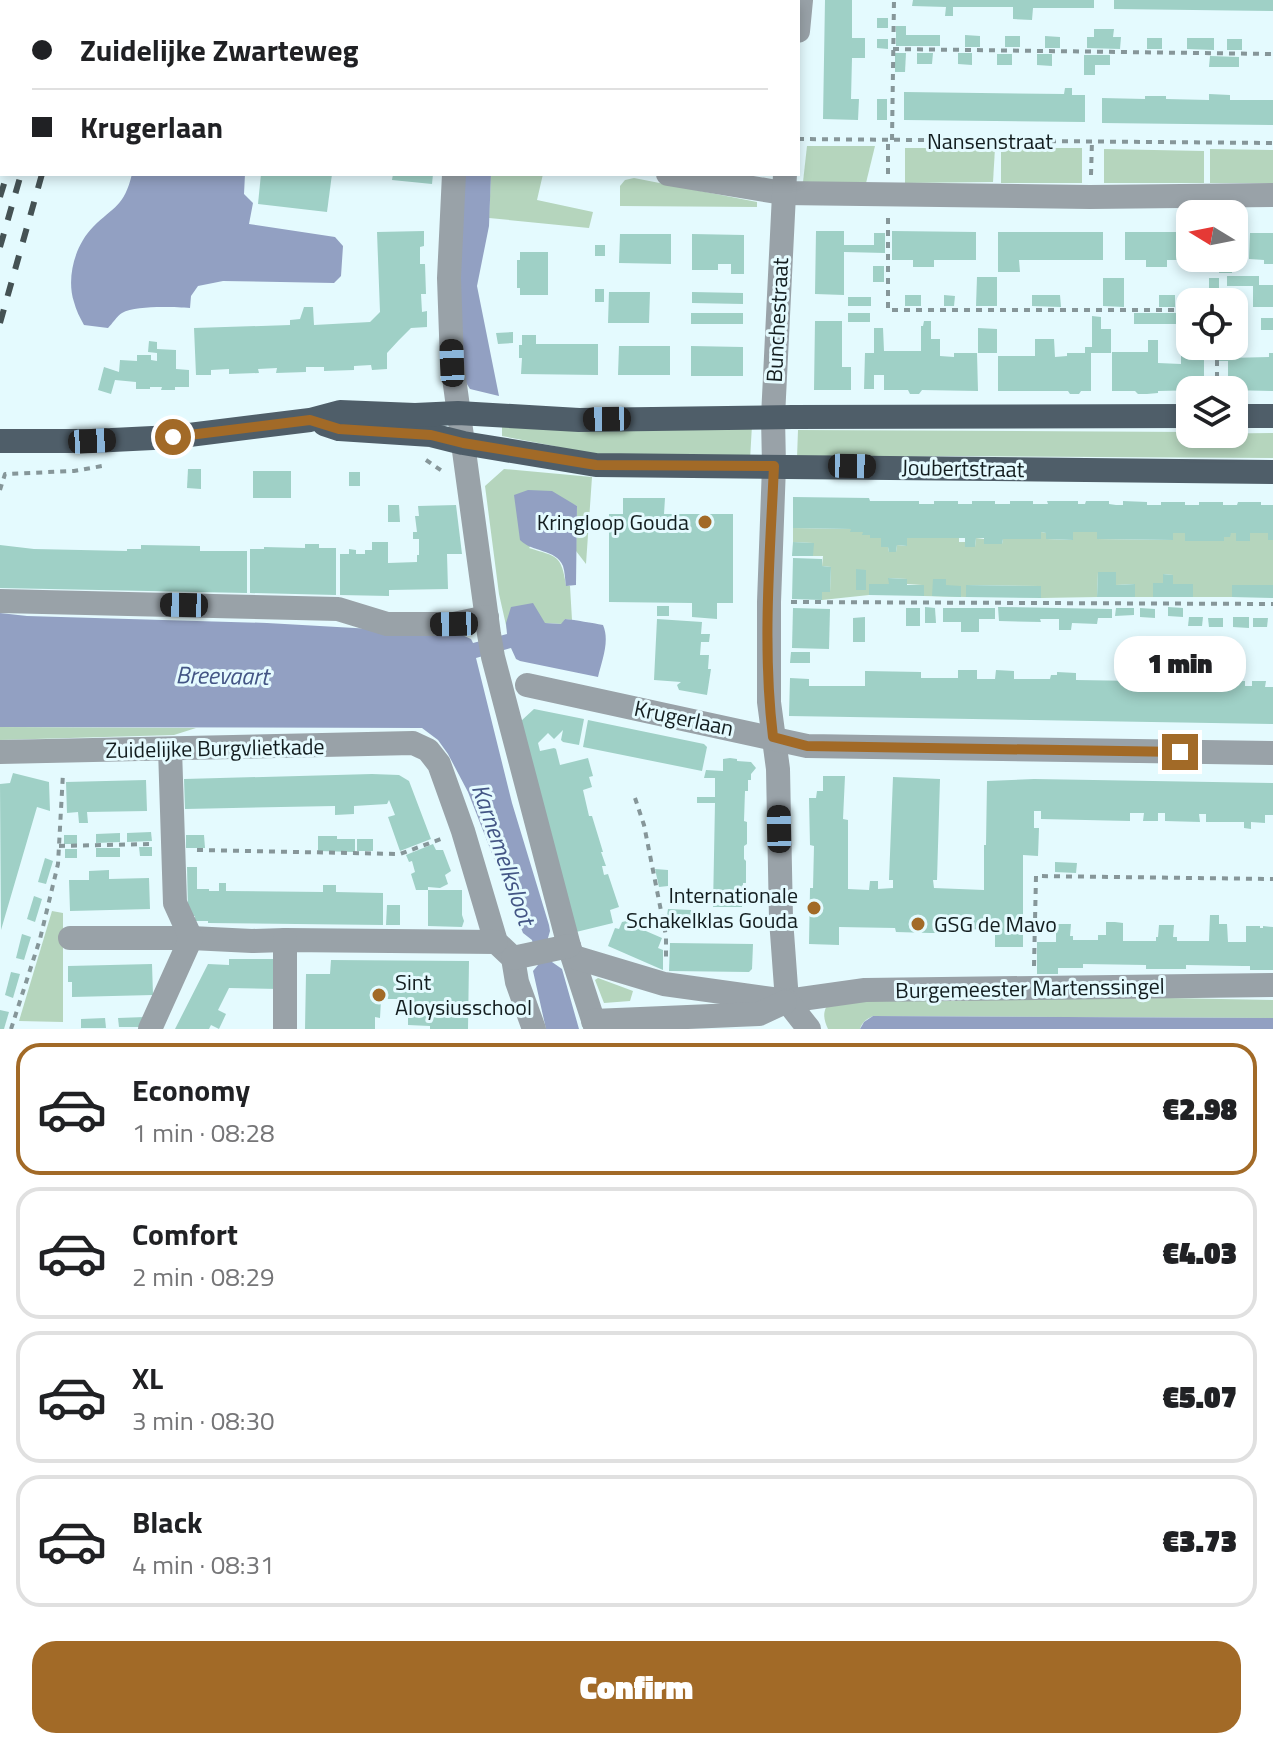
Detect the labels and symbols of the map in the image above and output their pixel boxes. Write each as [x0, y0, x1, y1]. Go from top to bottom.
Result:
street label: Nansenstraat [927, 124, 1053, 158]
north arrow [1176, 200, 1248, 272]
street label: Bunchestraat [757, 256, 797, 383]
car [439, 339, 465, 387]
car [583, 407, 631, 431]
route start [155, 419, 191, 455]
car [67, 428, 117, 454]
street label: Joubertstraat [901, 450, 1025, 486]
car [828, 454, 876, 478]
place label: Kringloop Gouda [537, 505, 689, 539]
marker: Kringloop Gouda [696, 513, 714, 531]
car [160, 593, 208, 617]
car [430, 612, 478, 636]
callout: 1 min [1114, 636, 1246, 692]
water label: Breevaart [175, 656, 272, 694]
street label: Krugerlaan [631, 691, 737, 745]
street label: Zuidelijke Burgvlietkade [105, 729, 325, 767]
route end [1162, 734, 1198, 770]
water label: Karnemelksloot [463, 779, 546, 932]
car [767, 805, 791, 853]
place label: Internationale Schakelklas Gouda [626, 878, 798, 937]
marker: Internationale Schakelklas Gouda [805, 899, 823, 917]
place label: GSG de Mavo [934, 907, 1057, 941]
marker: GSG de Mavo [909, 915, 927, 933]
place label: Sint Aloysiusschool [395, 965, 532, 1024]
street label: Burgemeester Martenssingel [895, 969, 1165, 1007]
marker: Sint Aloysiusschool [370, 986, 388, 1004]

